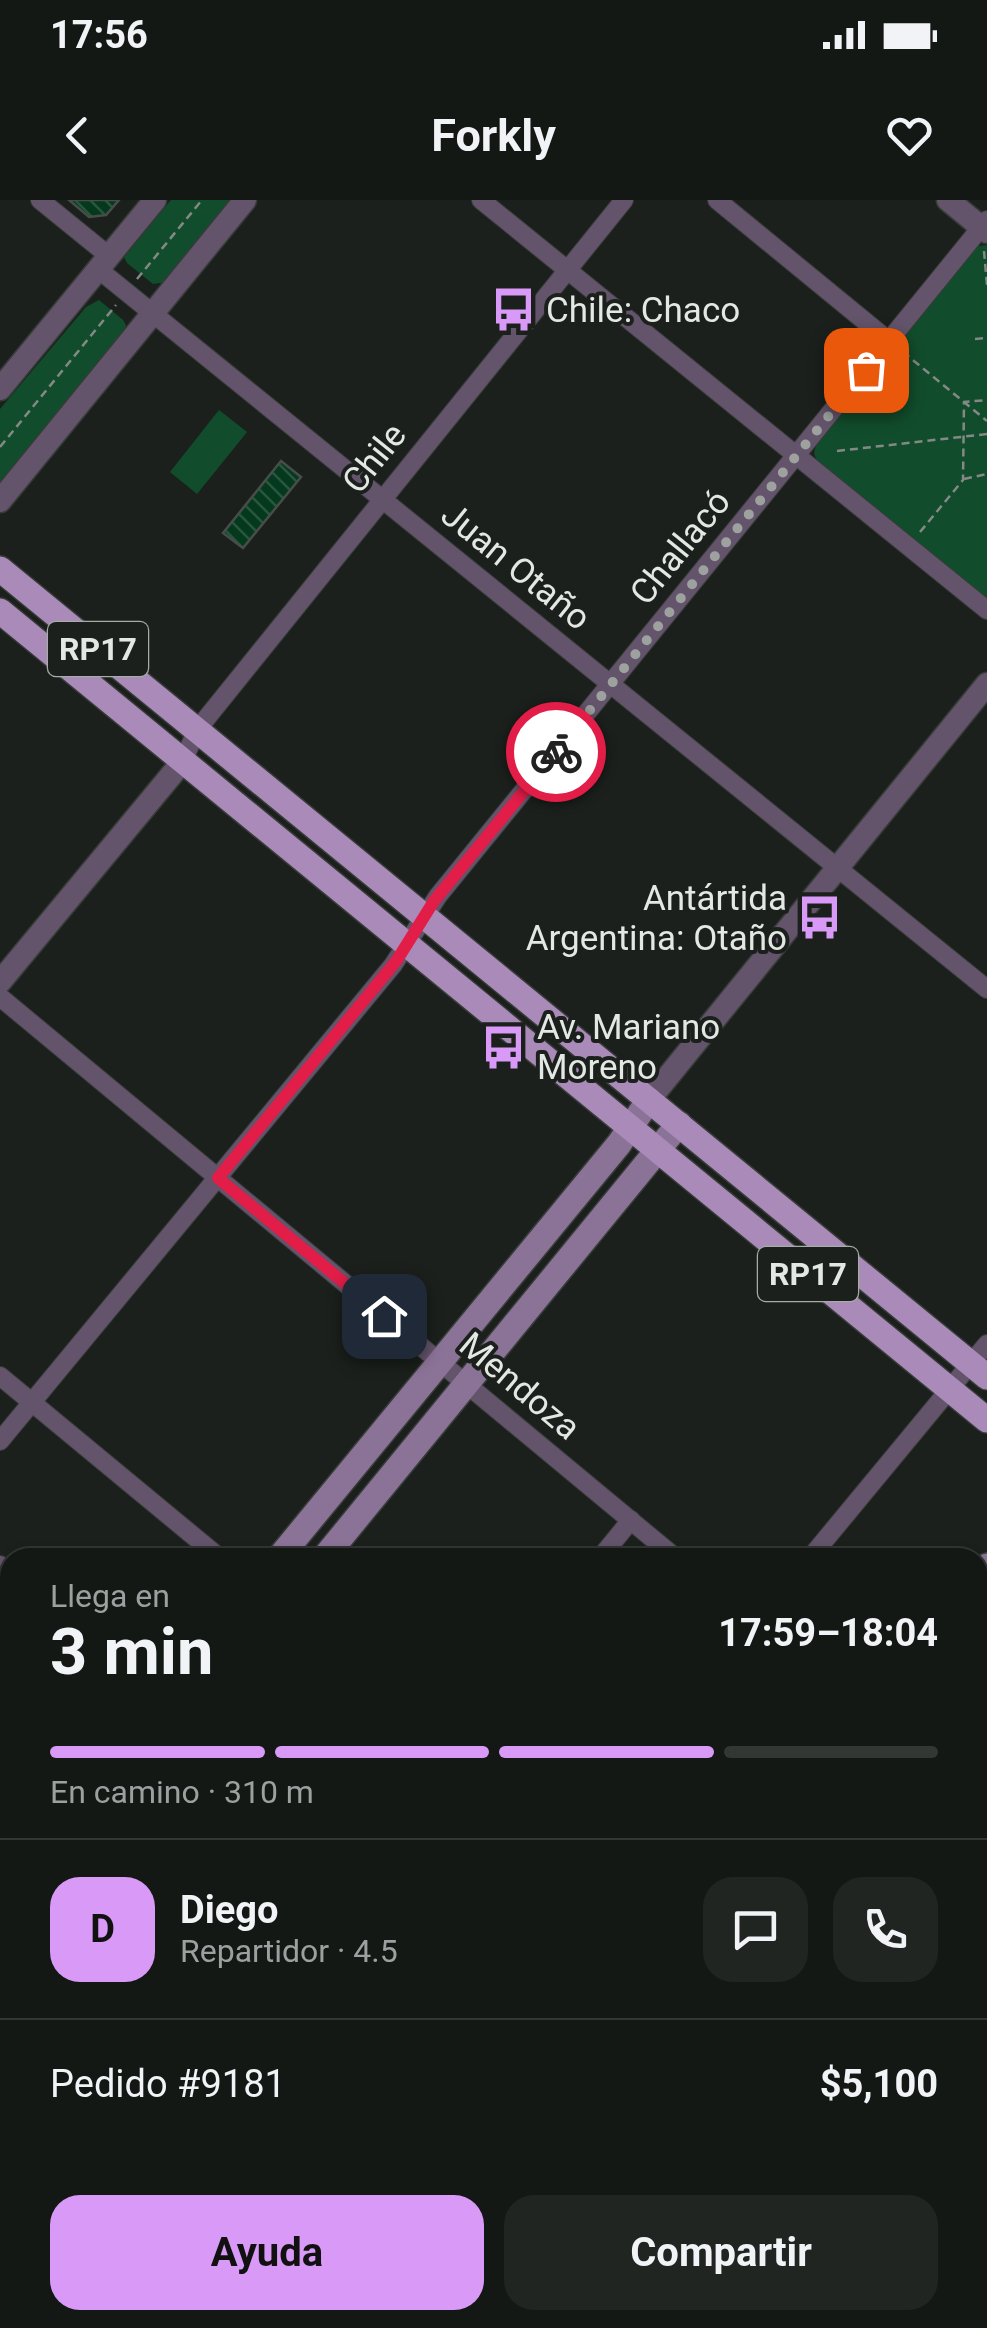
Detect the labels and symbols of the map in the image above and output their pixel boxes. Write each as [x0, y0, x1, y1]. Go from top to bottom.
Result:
bus stop icon: Chile: Chaco [489, 286, 537, 334]
place label: Chile: Chaco [546, 290, 740, 331]
pin [824, 328, 909, 413]
street label: Chile [334, 415, 415, 501]
street label: Challacó [622, 482, 739, 613]
street label: Juan Otaño [433, 494, 598, 639]
road number: RP17 [48, 622, 148, 676]
courier [506, 702, 606, 802]
place label: Antártida Argentina: Otaño [526, 878, 787, 959]
bus stop icon: Antártida Argentina: Otaño [796, 894, 844, 942]
place label: Av. Mariano Moreno [537, 1007, 720, 1088]
bus stop icon: Av. Mariano Moreno [480, 1023, 528, 1071]
road number: RP17 [758, 1247, 858, 1301]
pin [342, 1274, 427, 1359]
street label: Mendoza [451, 1324, 588, 1448]

